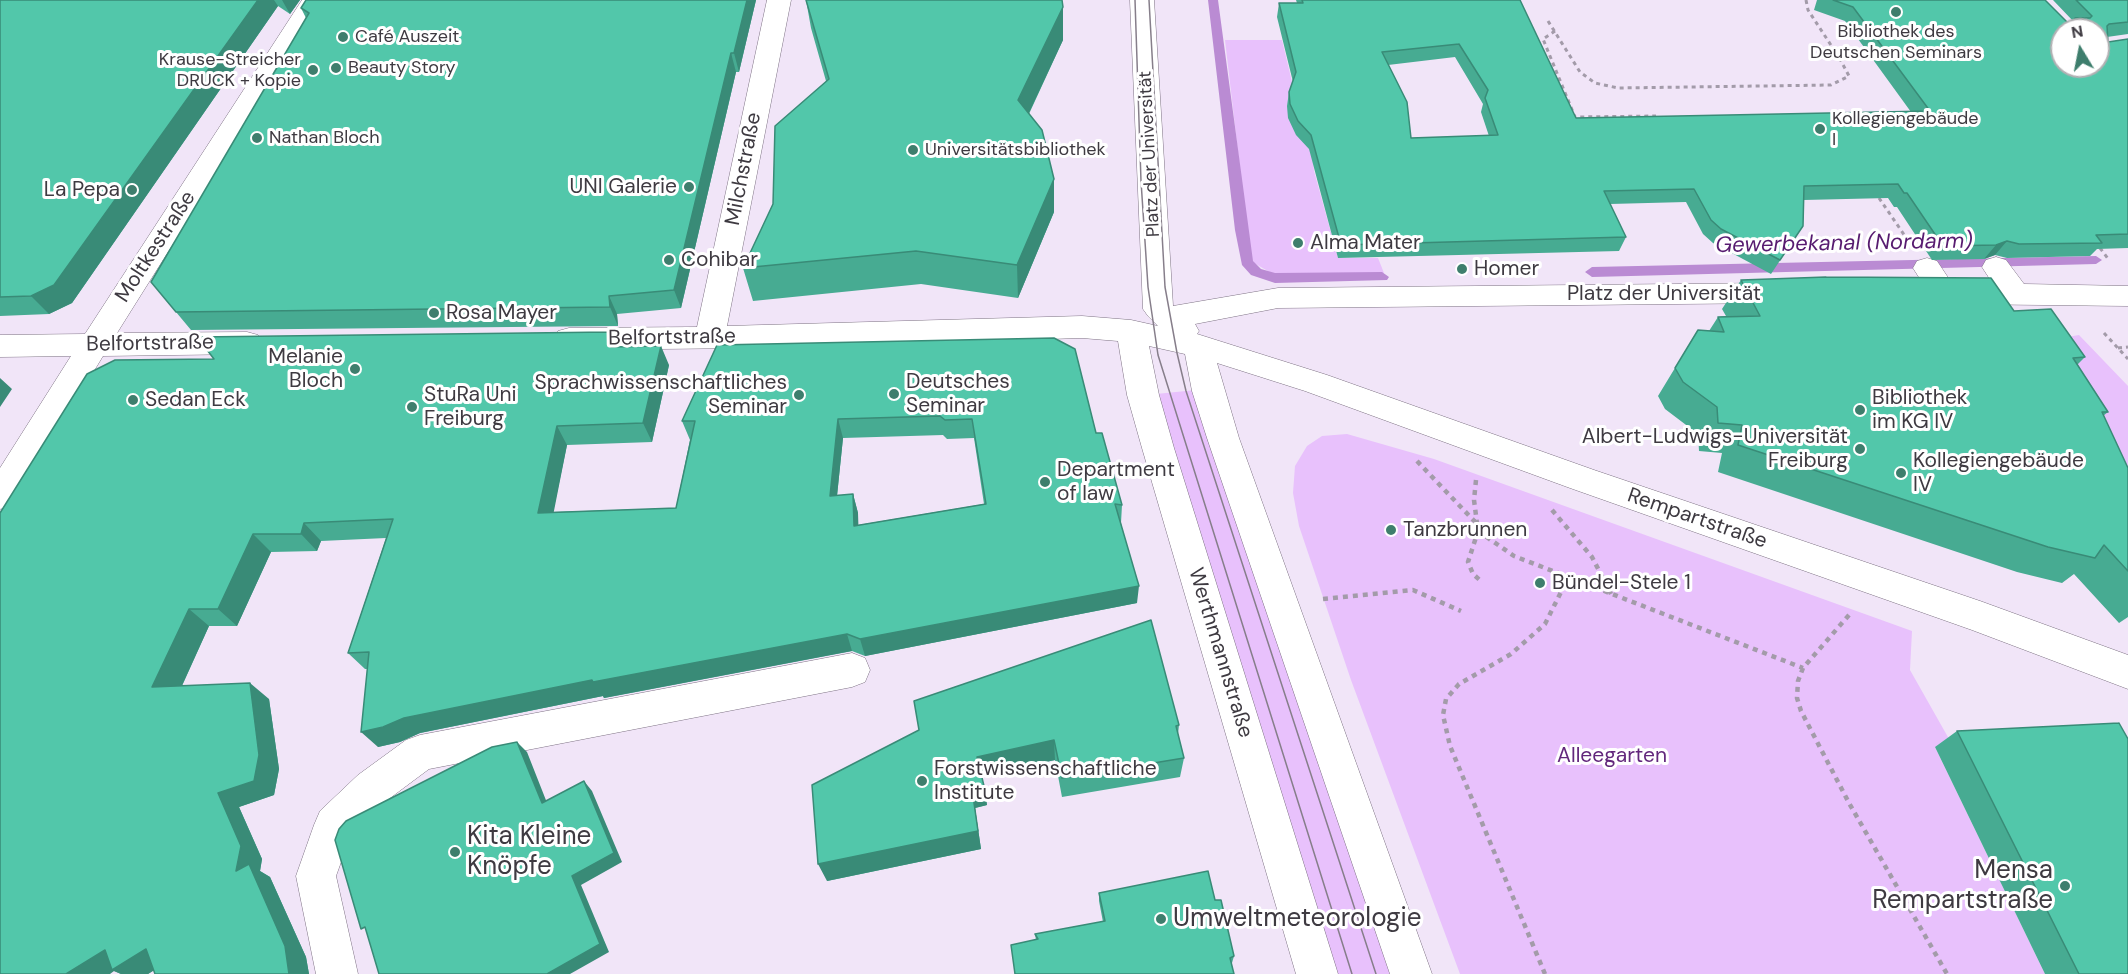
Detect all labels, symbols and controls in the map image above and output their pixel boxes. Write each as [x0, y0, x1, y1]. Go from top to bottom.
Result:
marker: Bibliothek des Deutschen Seminars [1889, 5, 1903, 19]
north arrow [2050, 18, 2110, 78]
text: N [2070, 20, 2085, 43]
place label: Bibliothek des Deutschen Seminars [1810, 21, 1982, 63]
place label: Café Auszeit [355, 26, 459, 48]
marker: Café Auszeit [336, 30, 350, 44]
place label: Krause-Streicher DRUCK + Kopie [159, 49, 301, 92]
place label: Beauty Story [348, 57, 456, 79]
marker: Beauty Story [329, 61, 343, 75]
marker: Krause-Streicher DRUCK + Kopie [306, 63, 320, 77]
street label: Platz der Universität [1135, 70, 1165, 238]
place label: Kollegiengebäude I [1832, 108, 1979, 150]
street label: Milchstraße [721, 110, 767, 228]
marker: Kollegiengebäude I [1813, 122, 1827, 136]
place label: Nathan Bloch [269, 127, 379, 149]
marker: Nathan Bloch [250, 131, 264, 145]
place label: Universitätsbibliothek [925, 139, 1106, 161]
marker: Universitätsbibliothek [906, 143, 920, 157]
place label: UNI Galerie [570, 174, 677, 200]
place label: La Pepa [44, 177, 120, 203]
marker: UNI Galerie [682, 180, 696, 194]
marker: La Pepa [125, 183, 139, 197]
street label: Moltkestraße [111, 187, 201, 307]
water label: Gewerbekanal (Nordarm) [1715, 229, 1973, 259]
place label: Alma Mater [1310, 230, 1421, 256]
marker: Alma Mater [1291, 236, 1305, 250]
place label: Cohibar [681, 247, 758, 273]
marker: Cohibar [662, 253, 676, 267]
place label: Homer [1474, 256, 1539, 282]
marker: Homer [1455, 262, 1469, 276]
street label: Platz der Universität [1567, 281, 1761, 307]
place label: Rosa Mayer [446, 300, 557, 326]
marker: Rosa Mayer [427, 306, 441, 320]
street label: Belfortstraße [608, 324, 736, 352]
street label: Belfortstraße [86, 330, 214, 358]
place label: Melanie Bloch [268, 344, 343, 394]
marker: Melanie Bloch [348, 362, 362, 376]
place label: Deutsches Seminar [906, 369, 1010, 419]
place label: Sprachwissenschaftliches Seminar [535, 370, 787, 420]
place label: StuRa Uni Freiburg [424, 382, 516, 432]
place label: Bibliothek im KG IV [1872, 385, 1967, 435]
place label: Sedan Eck [145, 387, 246, 413]
marker: Deutsches Seminar [887, 387, 901, 401]
marker: Sprachwissenschaftliches Seminar [792, 388, 806, 402]
marker: Sedan Eck [126, 393, 140, 407]
marker: StuRa Uni Freiburg [405, 400, 419, 414]
marker: Bibliothek im KG IV [1853, 403, 1867, 417]
place label: Albert-Ludwigs-Universität Freiburg [1582, 424, 1848, 474]
marker: Albert-Ludwigs-Universität Freiburg [1853, 442, 1867, 456]
place label: Kollegiengebäude IV [1913, 448, 2084, 498]
place label: Department of law [1057, 457, 1175, 507]
marker: Kollegiengebäude IV [1894, 466, 1908, 480]
marker: Department of law [1038, 475, 1052, 489]
street label: Rempartstraße [1624, 483, 1770, 555]
place label: Tanzbrunnen [1403, 517, 1527, 543]
marker: Tanzbrunnen [1384, 523, 1398, 537]
street label: Werthmannstraße [1182, 565, 1258, 741]
place label: Bündel-Stele 1 [1552, 570, 1691, 596]
marker: Bündel-Stele 1 [1533, 576, 1547, 590]
park label: Alleegarten [1557, 743, 1667, 769]
place label: Forstwissenschaftliche Institute [934, 756, 1157, 806]
marker: Forstwissenschaftliche Institute [915, 774, 929, 788]
place label: Kita Kleine Knöpfe [467, 821, 591, 882]
marker: Kita Kleine Knöpfe [448, 845, 462, 859]
place label: Mensa Rempartstraße [1872, 855, 2053, 916]
marker: Mensa Rempartstraße [2058, 879, 2072, 893]
place label: Umweltmeteorologie [1173, 903, 1422, 935]
marker: Umweltmeteorologie [1154, 912, 1168, 926]

